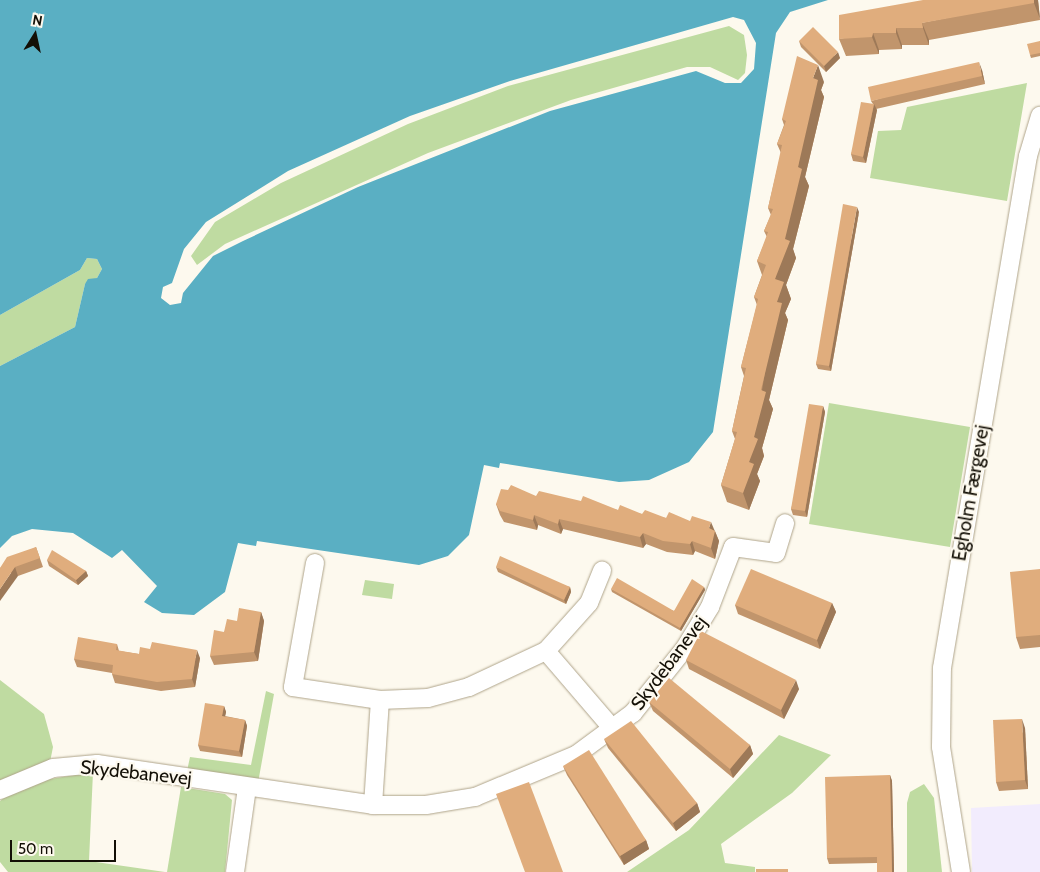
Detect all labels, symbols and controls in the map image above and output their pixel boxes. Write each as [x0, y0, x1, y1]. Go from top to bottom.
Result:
north arrow [10, 10, 60, 60]
text: N [31, 11, 44, 30]
street label: Egholm Færgevej [948, 423, 994, 563]
street label: Skydebanevej [626, 611, 712, 715]
street label: Skydebanevej [79, 756, 193, 790]
scale bar [12, 830, 119, 862]
text: 50 m [18, 840, 53, 858]

